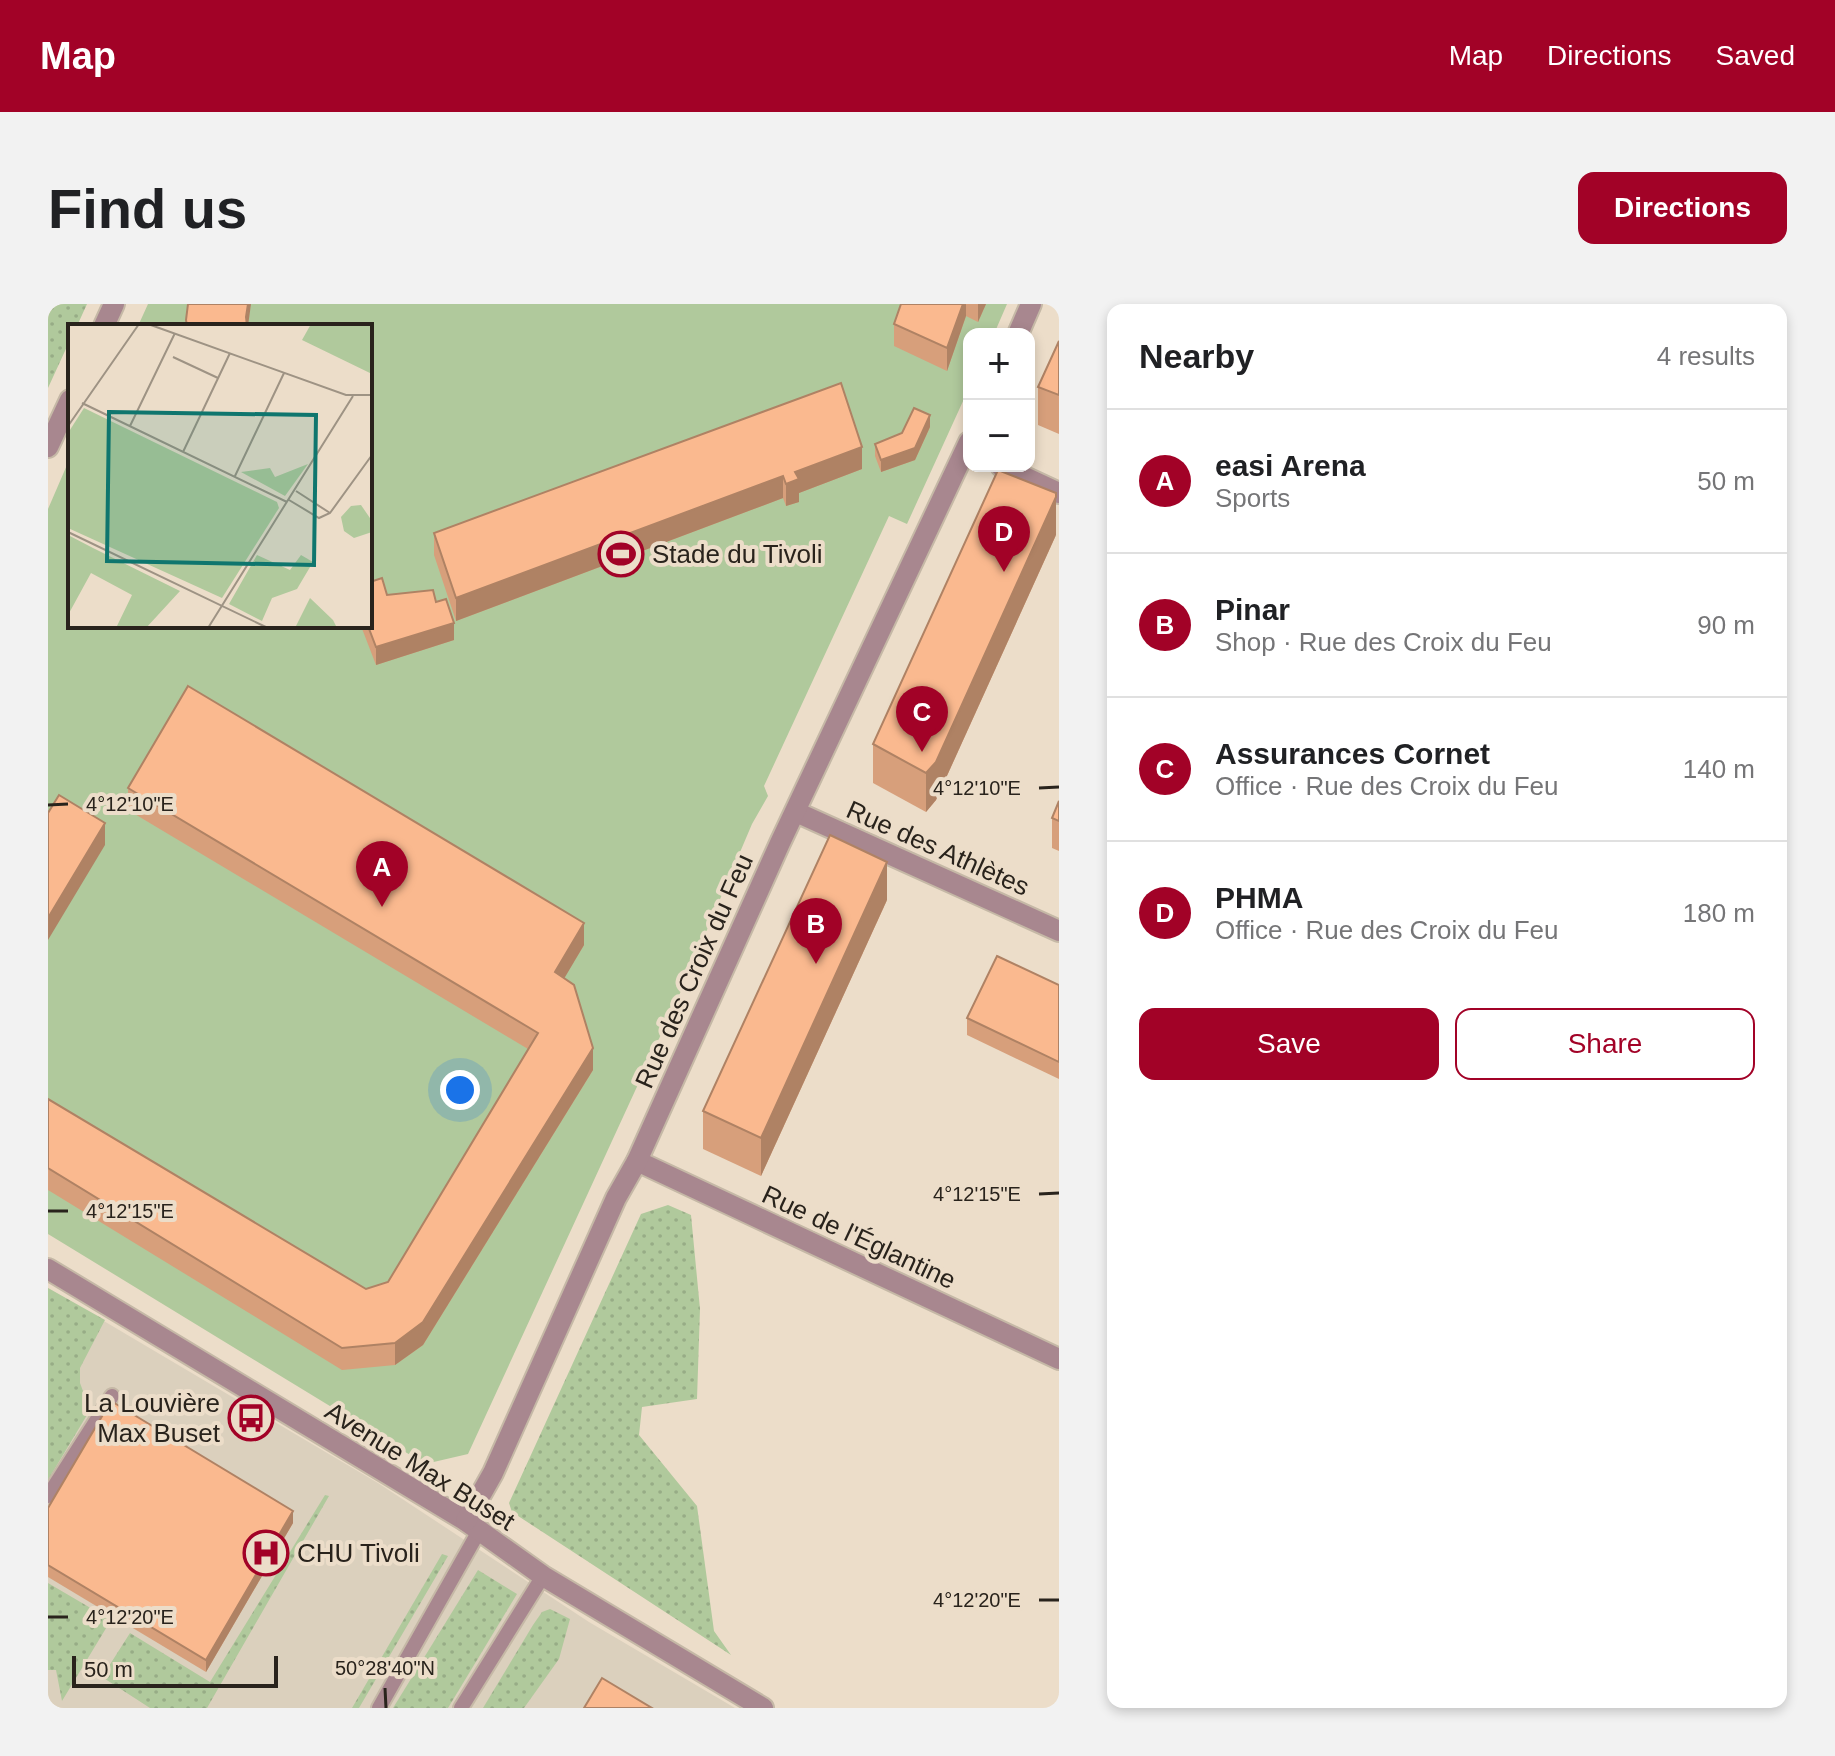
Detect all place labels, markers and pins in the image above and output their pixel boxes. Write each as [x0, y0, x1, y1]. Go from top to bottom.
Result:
pin: D [978, 506, 1030, 572]
sports icon: Stade du Tivoli [597, 530, 645, 578]
place label: Stade du Tivoli [652, 539, 823, 569]
pin: C [896, 686, 948, 752]
pin: A [356, 841, 408, 907]
pin: B [790, 898, 842, 964]
place label: La Louvière Max Buset [84, 1388, 221, 1448]
bus stop icon: La Louvière Max Buset [227, 1394, 275, 1442]
hospital icon: CHU Tivoli [242, 1529, 290, 1577]
place label: CHU Tivoli [297, 1538, 420, 1568]

